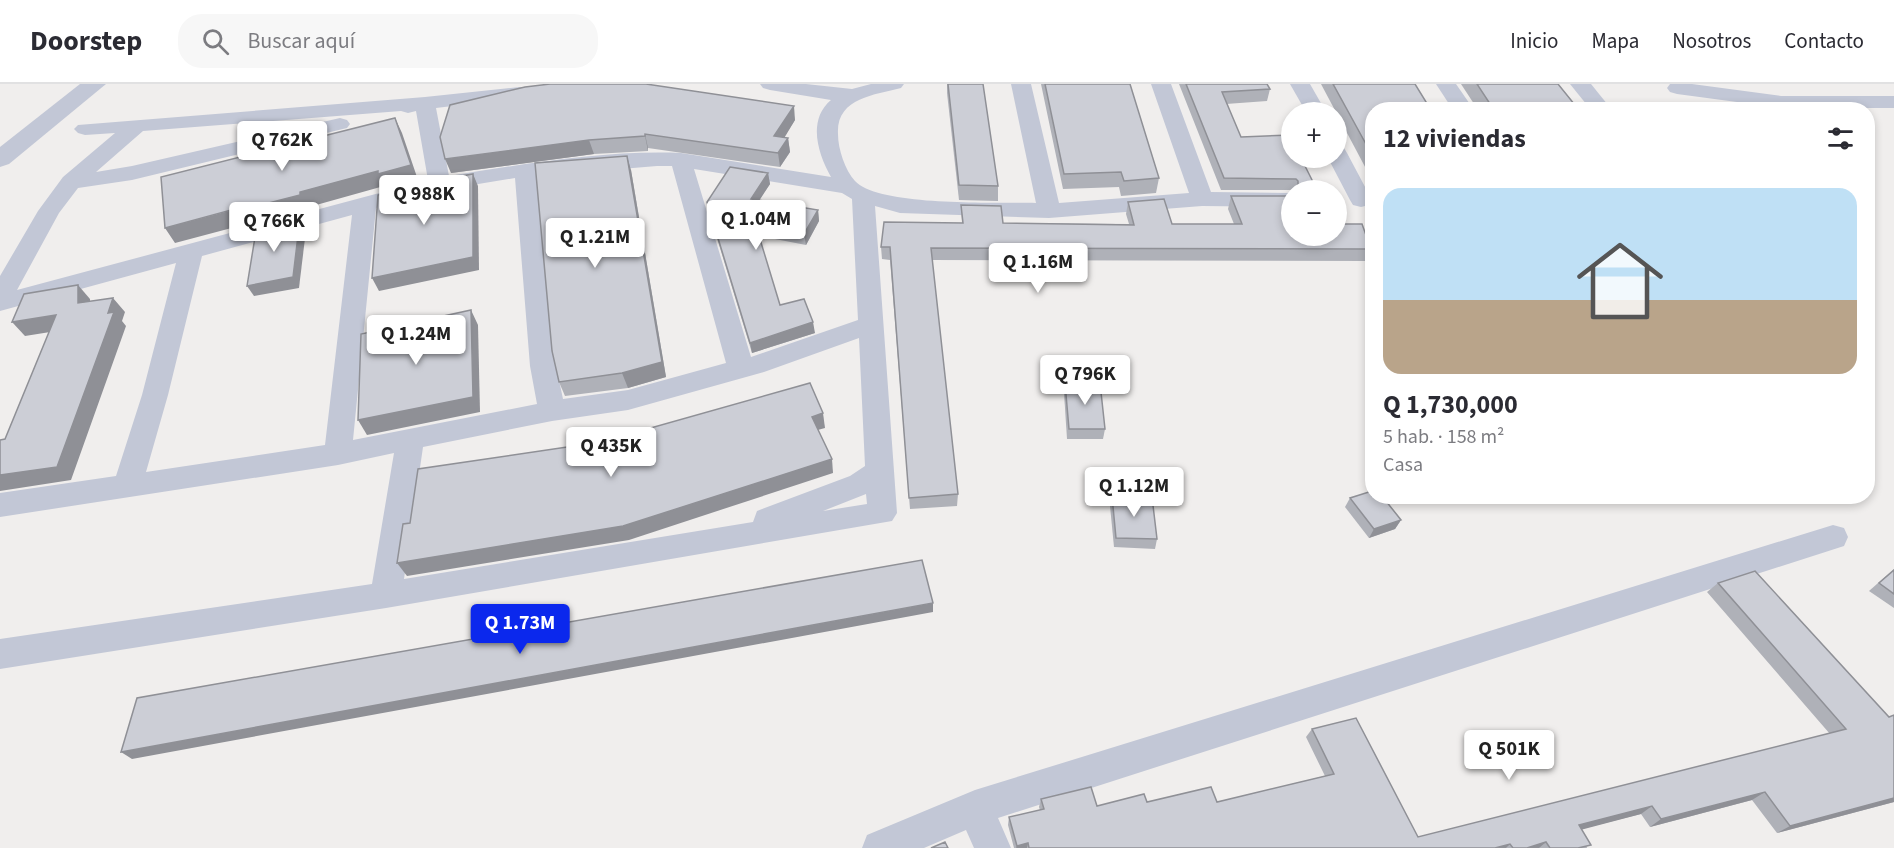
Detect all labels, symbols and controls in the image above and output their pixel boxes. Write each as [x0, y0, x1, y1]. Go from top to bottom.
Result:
search box [178, 14, 598, 68]
text: Doorstep [30, 21, 142, 61]
icon: search [199, 25, 232, 58]
text: Buscar aquí [247, 25, 355, 57]
text: Inicio [1510, 26, 1558, 56]
text: Mapa [1591, 26, 1639, 56]
text: Nosotros [1672, 26, 1751, 56]
text: Contacto [1784, 26, 1864, 56]
map controls [1281, 102, 1347, 246]
button: + [1281, 102, 1347, 168]
text: 12 viviendas [1383, 120, 1526, 157]
pin: Q 762K [233, 121, 331, 172]
icon: filters [1824, 122, 1857, 155]
text: Q 762K [251, 126, 313, 154]
pin: Q 988K [375, 175, 473, 226]
text: Q 988K [393, 180, 455, 208]
button: − [1281, 180, 1347, 246]
pin: Q 1.04M [701, 200, 811, 251]
pin: Q 766K [225, 202, 323, 253]
text: Q 1.04M [721, 205, 791, 233]
text: Q 766K [243, 207, 305, 235]
pin: Q 1.21M [540, 218, 650, 269]
text: Q 1.21M [560, 223, 630, 251]
icon: home [1566, 227, 1674, 335]
pin: Q 1.16M [983, 243, 1093, 294]
text: Q 1.16M [1003, 248, 1073, 276]
pin: Q 1.24M [361, 315, 471, 366]
text: Q 1.24M [381, 320, 451, 348]
pin: Q 796K [1036, 355, 1134, 406]
text: Q 796K [1054, 360, 1116, 388]
text: Q 1,730,000 [1383, 386, 1518, 423]
text: 5 hab. · 158 m² [1383, 423, 1504, 451]
pin: Q 435K [562, 427, 660, 478]
text: Q 435K [580, 432, 642, 460]
text: Casa [1383, 451, 1423, 479]
pin: Q 1.12M [1079, 467, 1189, 518]
text: Q 1.12M [1099, 472, 1169, 500]
pin: Q 1.73M [465, 604, 575, 655]
text: Q 1.73M [485, 609, 555, 637]
pin: Q 501K [1460, 730, 1558, 781]
text: Q 501K [1478, 735, 1540, 763]

